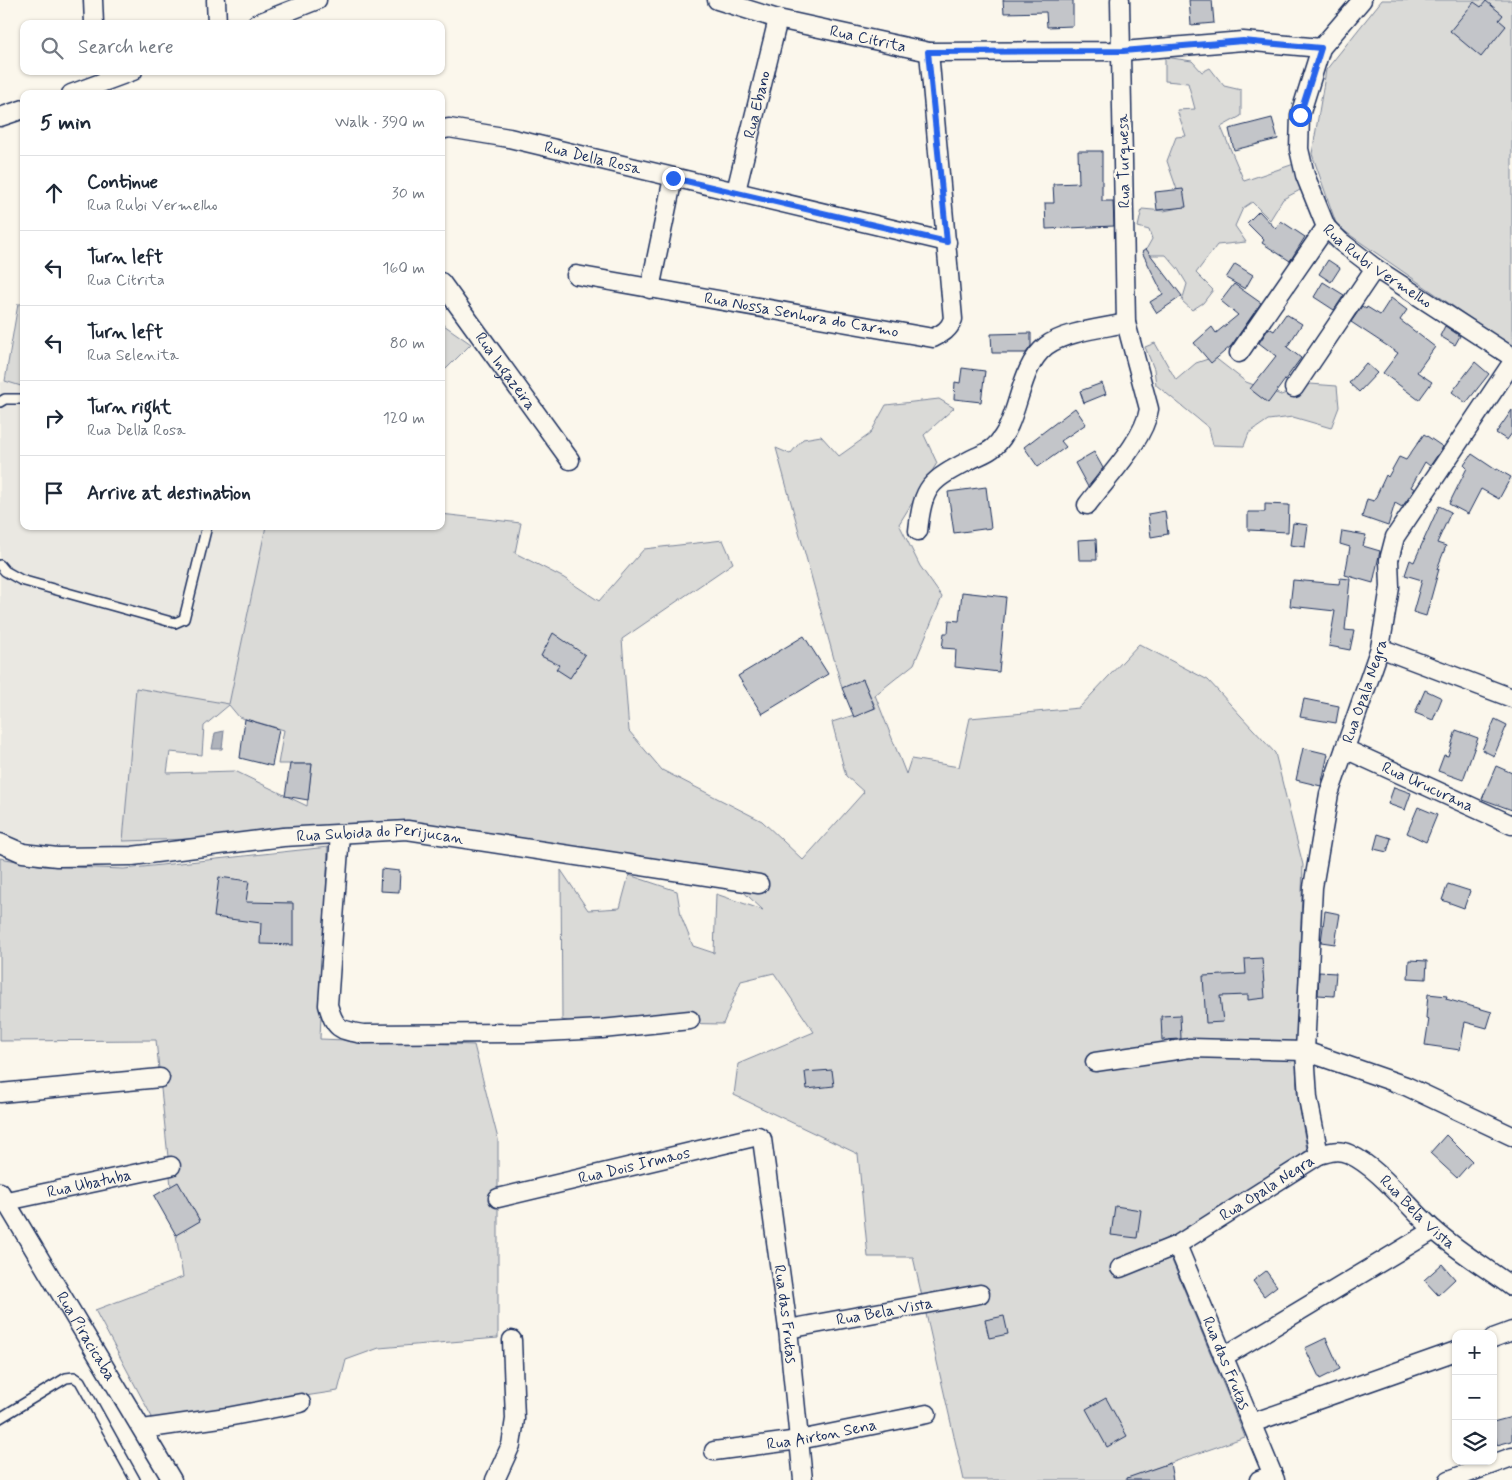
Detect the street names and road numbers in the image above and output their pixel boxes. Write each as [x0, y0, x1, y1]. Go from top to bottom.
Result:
street label: Rua Citrita [828, 20, 908, 57]
street label: Rua Ebano [739, 68, 776, 141]
street label: Rua Turquesa [1113, 113, 1135, 208]
street label: Rua Della Rosa [542, 136, 643, 180]
street label: Rua Rubi Vermelho [1318, 219, 1436, 313]
street label: Rua Nossa Senhora do Carmo [703, 287, 901, 342]
street label: Rua Ingazeira [470, 328, 541, 414]
street label: Rua Opala Negra [1337, 638, 1392, 746]
street label: Rua Urucurana [1379, 757, 1477, 817]
street label: Rua Subida do Perijucan [296, 819, 466, 849]
street label: Rua Dois Irmaos [576, 1142, 692, 1189]
street label: Rua Opala Negra [1216, 1150, 1318, 1226]
street label: Rua Ubatuba [45, 1164, 133, 1203]
street label: Rua Bela Vista [1375, 1170, 1459, 1254]
street label: Rua das Frutas [769, 1263, 802, 1365]
street label: Rua Piracicaba [51, 1288, 121, 1385]
street label: Rua Bela Vista [834, 1292, 934, 1331]
street label: Rua das Frutas [1197, 1313, 1255, 1413]
street label: Rua Airton Sena [765, 1414, 879, 1455]

